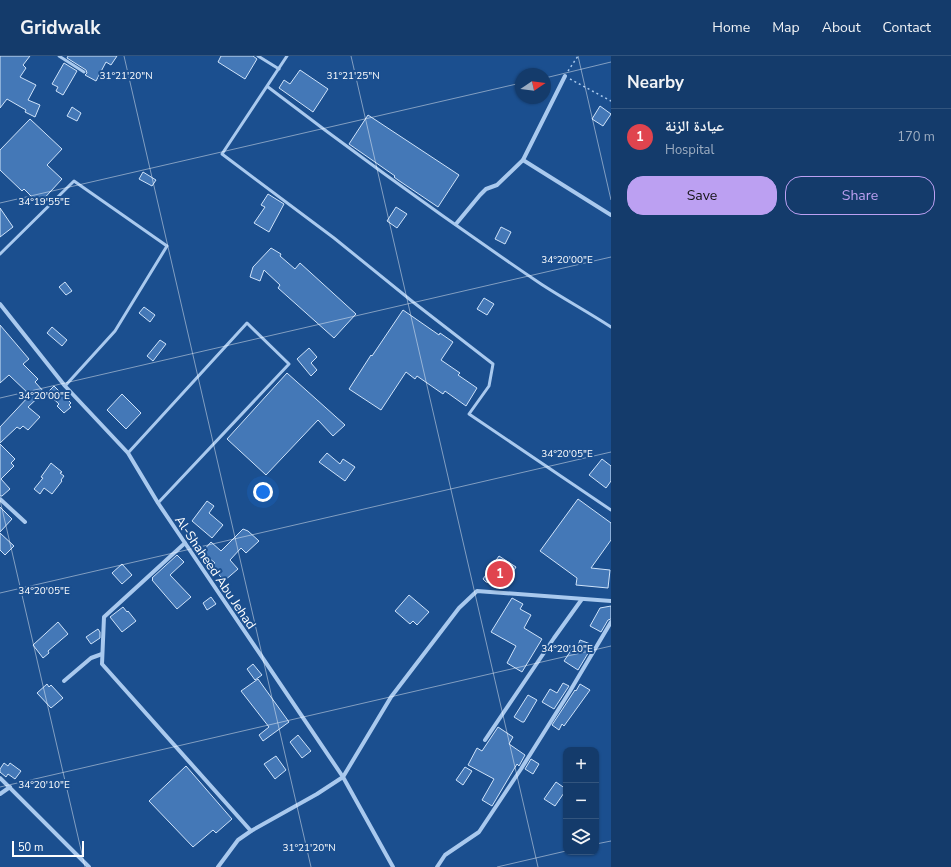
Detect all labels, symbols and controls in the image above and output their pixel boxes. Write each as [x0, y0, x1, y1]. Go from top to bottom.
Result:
text: Gridwalk [20, 15, 100, 41]
text: Home [712, 18, 750, 37]
text: Map [772, 18, 800, 37]
text: About [822, 18, 861, 37]
text: Contact [883, 18, 931, 37]
north arrow [515, 68, 551, 104]
text: 31°21'20"N [99, 69, 153, 83]
text: 31°21'25"N [326, 69, 380, 83]
text: Nearby [627, 71, 684, 94]
text: عيادة الزنة [665, 116, 724, 136]
text: 1 [636, 128, 644, 146]
text: 170 m [897, 128, 935, 146]
text: Hospital [665, 141, 714, 159]
button: Save [627, 176, 777, 215]
button: Share [785, 176, 935, 215]
text: 34°19'55"E [18, 195, 70, 209]
text: 34°20'00"E [541, 253, 593, 267]
text: 34°20'00"E [18, 389, 70, 403]
text: 34°20'05"E [541, 447, 593, 461]
your location [253, 482, 273, 502]
street label: Al-Shaheed Abu Jehad [170, 512, 260, 633]
pin: 1 [487, 559, 513, 589]
text: 34°20'05"E [18, 584, 70, 598]
text: 34°20'10"E [541, 642, 593, 656]
map controls [563, 747, 599, 855]
button: + [563, 747, 599, 783]
text: 34°20'10"E [18, 778, 70, 792]
button: − [563, 783, 599, 819]
button: layers [563, 819, 599, 855]
scale bar [12, 839, 84, 858]
text: 50 m [18, 840, 43, 855]
text: 31°21'20"N [282, 841, 336, 855]

